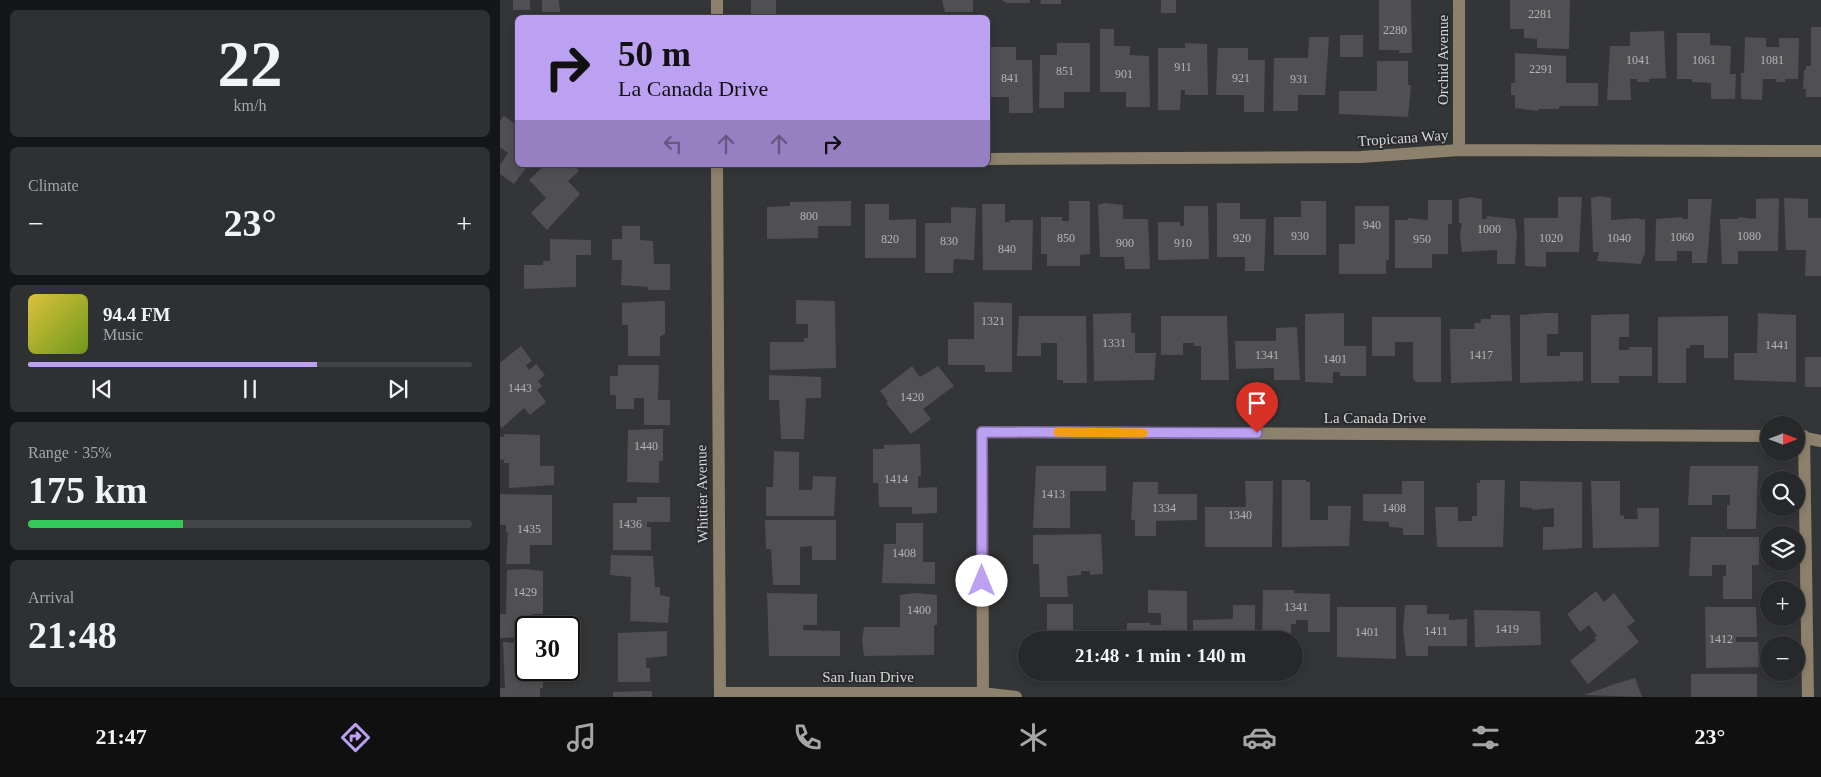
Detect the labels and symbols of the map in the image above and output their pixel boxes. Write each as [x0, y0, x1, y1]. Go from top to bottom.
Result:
house number: 2281 [1528, 7, 1552, 21]
street label: Orchid Avenue [1435, 15, 1451, 105]
house number: 2280 [1383, 23, 1407, 37]
house number: 1041 [1626, 53, 1650, 67]
house number: 1061 [1692, 53, 1716, 67]
house number: 1081 [1760, 53, 1784, 67]
house number: 911 [1174, 60, 1192, 74]
house number: 2291 [1529, 62, 1553, 76]
house number: 851 [1056, 64, 1074, 78]
house number: 901 [1115, 67, 1133, 81]
house number: 841 [1001, 71, 1019, 85]
house number: 921 [1232, 71, 1250, 85]
house number: 931 [1290, 72, 1308, 86]
street label: Tropicana Way [1357, 127, 1449, 149]
house number: 800 [800, 209, 818, 223]
house number: 940 [1363, 218, 1381, 232]
house number: 1000 [1477, 222, 1501, 236]
house number: 930 [1291, 229, 1309, 243]
house number: 1080 [1737, 229, 1761, 243]
house number: 1060 [1670, 230, 1694, 244]
house number: 850 [1057, 231, 1075, 245]
house number: 920 [1233, 231, 1251, 245]
house number: 1020 [1539, 231, 1563, 245]
house number: 1040 [1607, 231, 1631, 245]
house number: 820 [881, 232, 899, 246]
house number: 950 [1413, 232, 1431, 246]
house number: 830 [940, 234, 958, 248]
house number: 900 [1116, 236, 1134, 250]
house number: 910 [1174, 236, 1192, 250]
house number: 840 [998, 242, 1016, 256]
house number: 1321 [981, 314, 1005, 328]
house number: 1331 [1102, 336, 1126, 350]
house number: 1441 [1765, 338, 1789, 352]
house number: 1341 [1255, 348, 1279, 362]
house number: 1417 [1469, 348, 1493, 362]
house number: 1401 [1323, 352, 1347, 366]
house number: 1443 [508, 381, 532, 395]
pin [1236, 382, 1278, 433]
house number: 1420 [900, 390, 924, 404]
street label: La Canada Drive [1324, 410, 1427, 426]
north arrow [1760, 416, 1805, 461]
house number: 1440 [634, 439, 658, 453]
street label: Whittier Avenue [693, 444, 711, 543]
house number: 1414 [884, 472, 908, 486]
house number: 1413 [1041, 487, 1065, 501]
house number: 1334 [1152, 501, 1176, 515]
house number: 1408 [1382, 501, 1406, 515]
house number: 1340 [1228, 508, 1252, 522]
house number: 1436 [618, 517, 642, 531]
house number: 1435 [517, 522, 541, 536]
house number: 1408 [892, 546, 916, 560]
position arrow [955, 554, 1007, 606]
house number: 1429 [513, 585, 537, 599]
house number: 1341 [1284, 600, 1308, 614]
house number: 1400 [907, 603, 931, 617]
speed limit sign: 30 [515, 616, 580, 681]
house number: 1419 [1495, 622, 1519, 636]
house number: 1411 [1424, 624, 1448, 638]
house number: 1401 [1355, 625, 1379, 639]
house number: 1412 [1709, 632, 1733, 646]
street label: San Juan Drive [822, 669, 914, 685]

